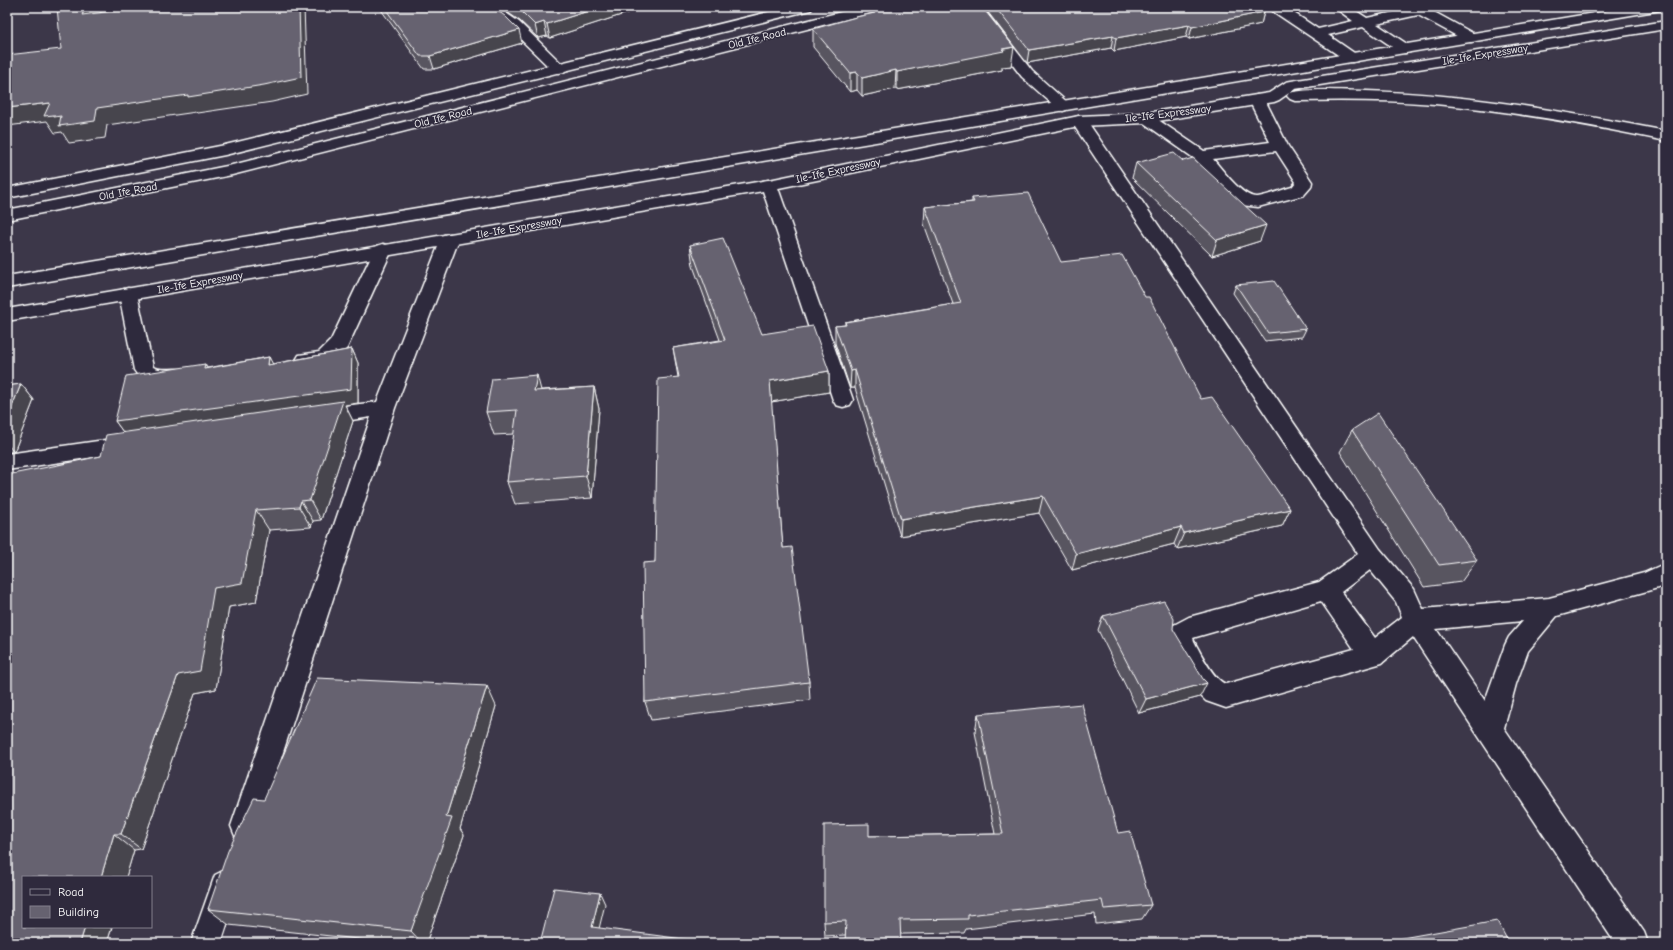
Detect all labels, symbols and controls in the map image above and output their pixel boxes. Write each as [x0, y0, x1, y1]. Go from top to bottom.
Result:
street label: Old Ife Road [727, 25, 788, 52]
street label: Ile-Ife Expressway [1441, 41, 1529, 68]
street label: Ile-Ife Expressway [1124, 102, 1212, 125]
street label: Old Ife Road [413, 104, 474, 131]
street label: Ile-Ife Expressway [794, 155, 882, 186]
street label: Old Ife Road [98, 179, 159, 204]
street label: Ile-Ife Expressway [475, 214, 563, 241]
street label: Ile-Ife Expressway [156, 269, 244, 296]
legend [22, 876, 152, 928]
text: Road [58, 885, 84, 899]
text: Building [58, 905, 99, 919]

